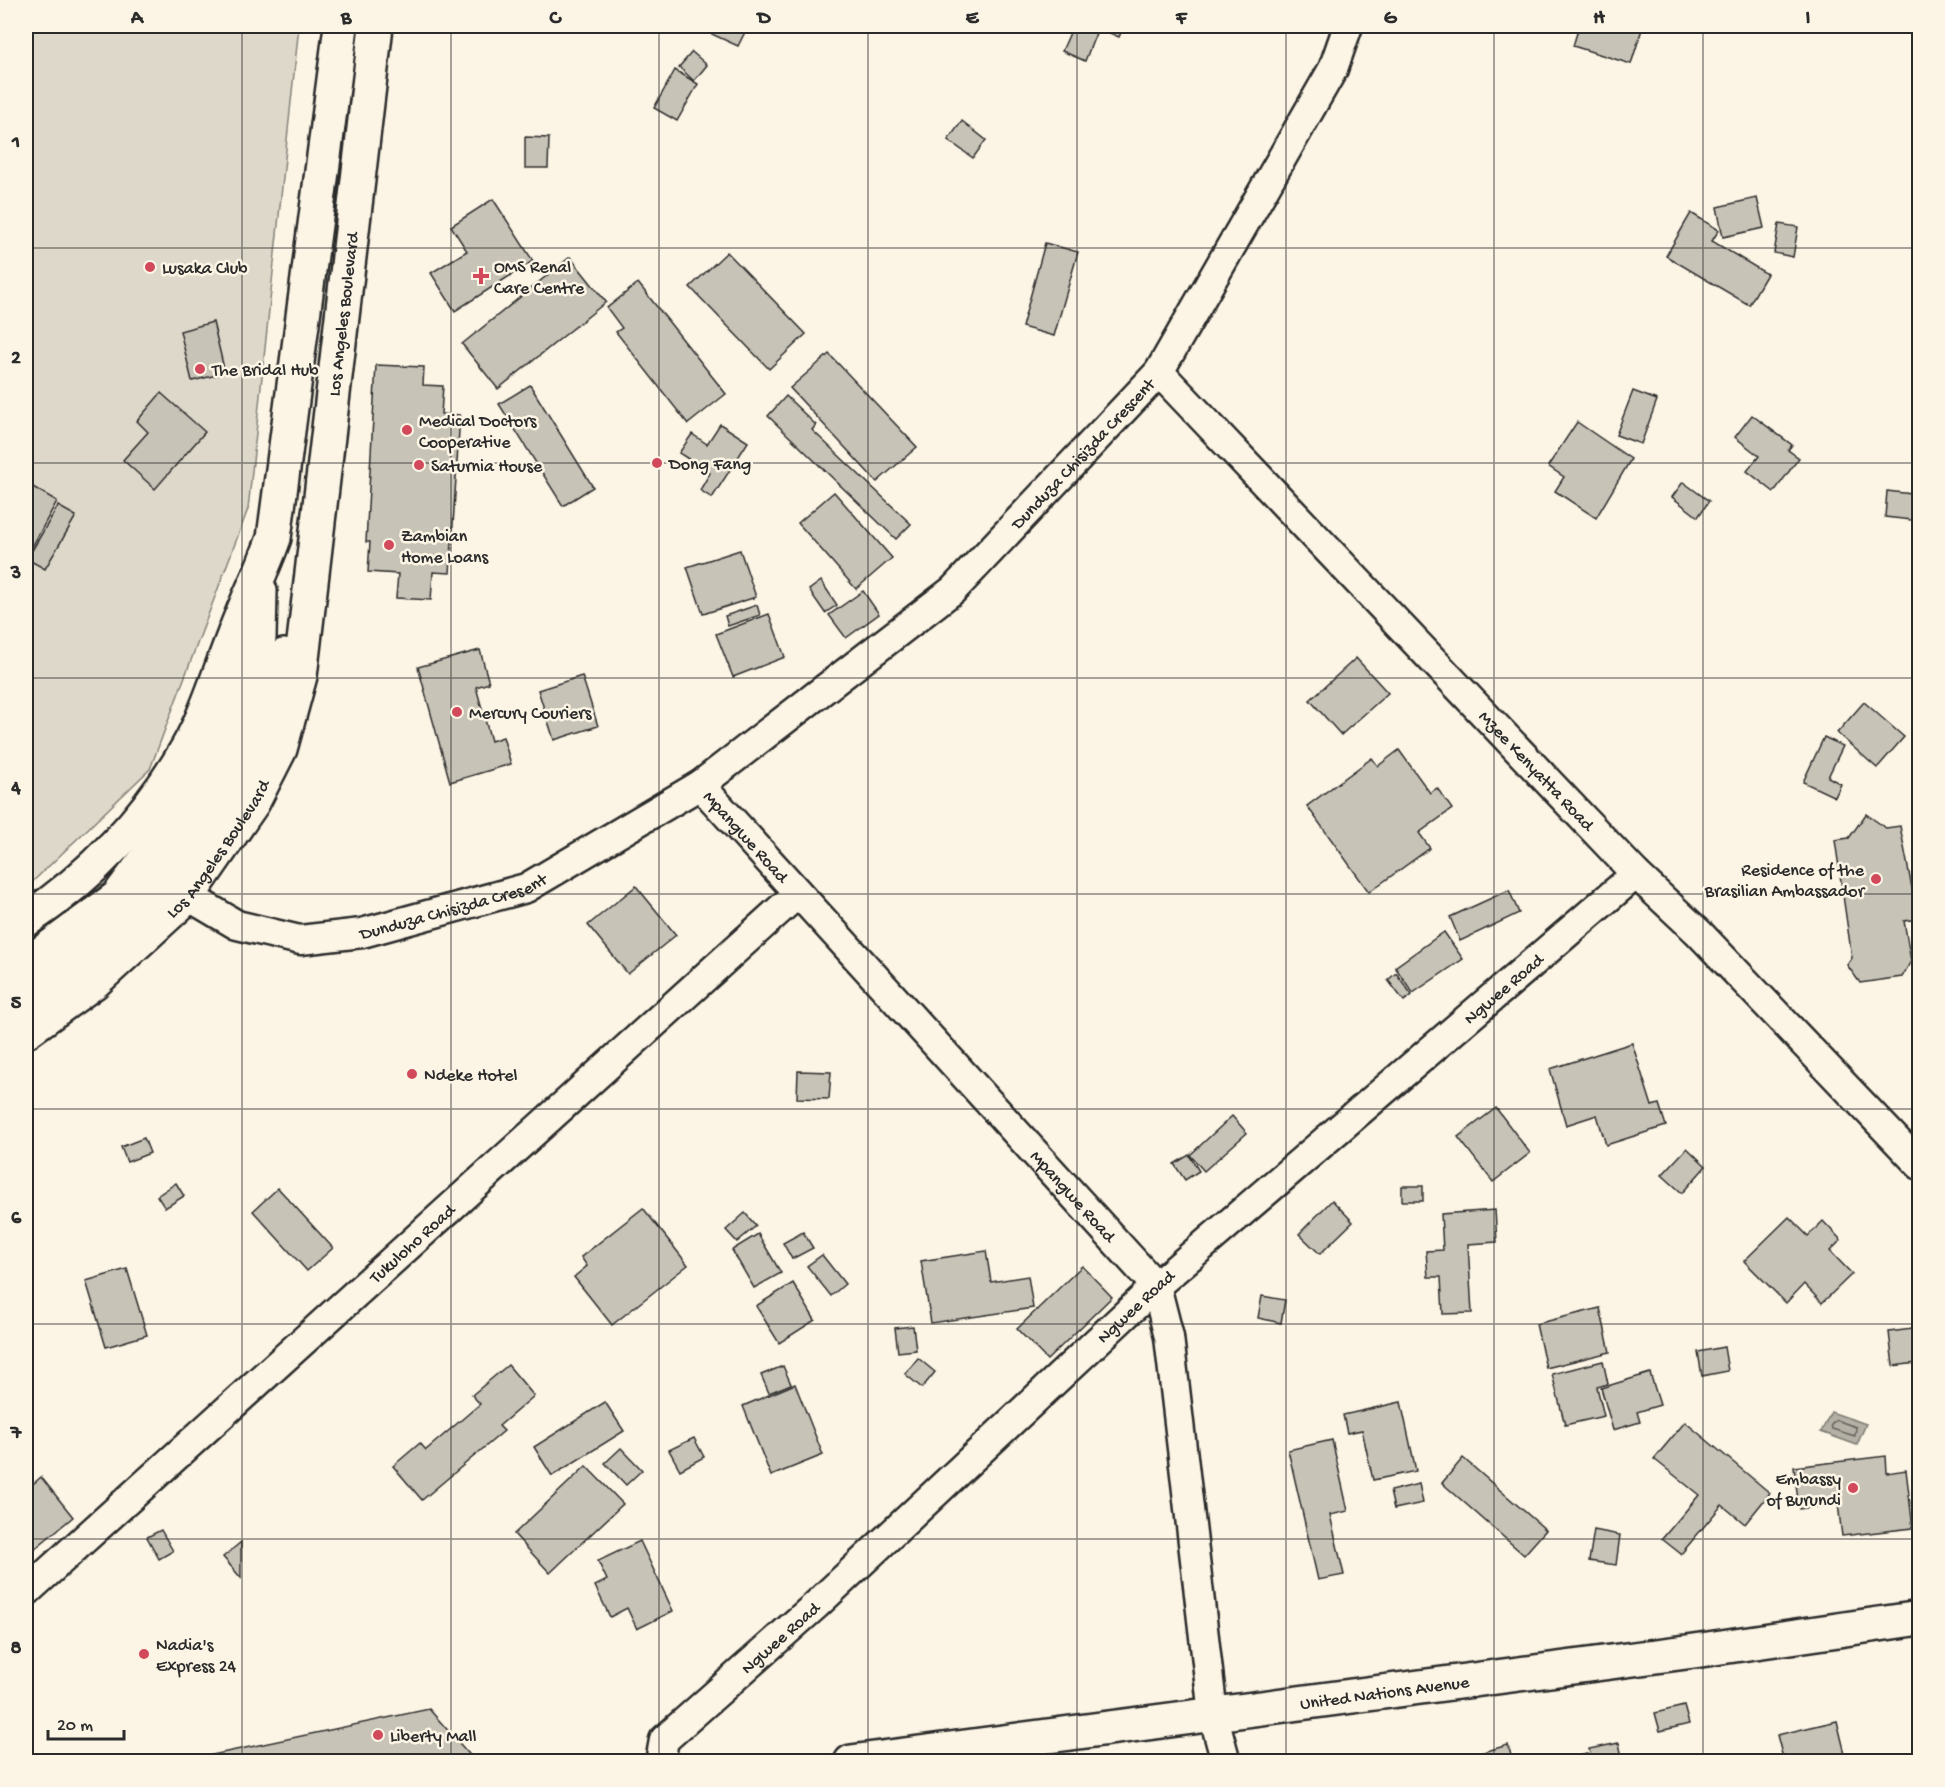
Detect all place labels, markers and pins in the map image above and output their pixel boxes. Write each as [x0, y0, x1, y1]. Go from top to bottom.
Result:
place label: OMS Renal Care Centre [494, 258, 585, 300]
place label: Lusaka Club [162, 259, 248, 280]
marker: Lusaka Club [143, 260, 157, 274]
marker: OMS Renal Care Centre [472, 267, 490, 285]
place label: The Bridal Hub [211, 361, 319, 382]
marker: The Bridal Hub [193, 362, 207, 376]
place label: Medical Doctors Cooperative [419, 412, 538, 454]
marker: Medical Doctors Cooperative [400, 423, 414, 437]
place label: Dong Fang [668, 455, 751, 476]
marker: Dong Fang [650, 456, 664, 470]
place label: Saturnia House [431, 457, 543, 478]
marker: Saturnia House [412, 458, 426, 472]
place label: Zambian Home Loans [401, 527, 489, 569]
marker: Zambian Home Loans [382, 538, 396, 552]
place label: Mercury Couriers [469, 704, 593, 725]
marker: Mercury Couriers [450, 705, 464, 719]
place label: Residence of the Brasilian Ambassador [1704, 861, 1866, 903]
marker: Residence of the Brasilian Ambassador [1869, 872, 1883, 886]
place label: Ndeke Hotel [424, 1066, 517, 1087]
marker: Ndeke Hotel [405, 1067, 419, 1081]
place label: Embassy of Burundi [1766, 1470, 1841, 1512]
marker: Embassy of Burundi [1846, 1481, 1860, 1495]
place label: Nadia's Express 24 [156, 1636, 237, 1678]
marker: Nadia's Express 24 [137, 1647, 151, 1661]
place label: Liberty Mall [390, 1727, 477, 1748]
marker: Liberty Mall [371, 1728, 385, 1742]

